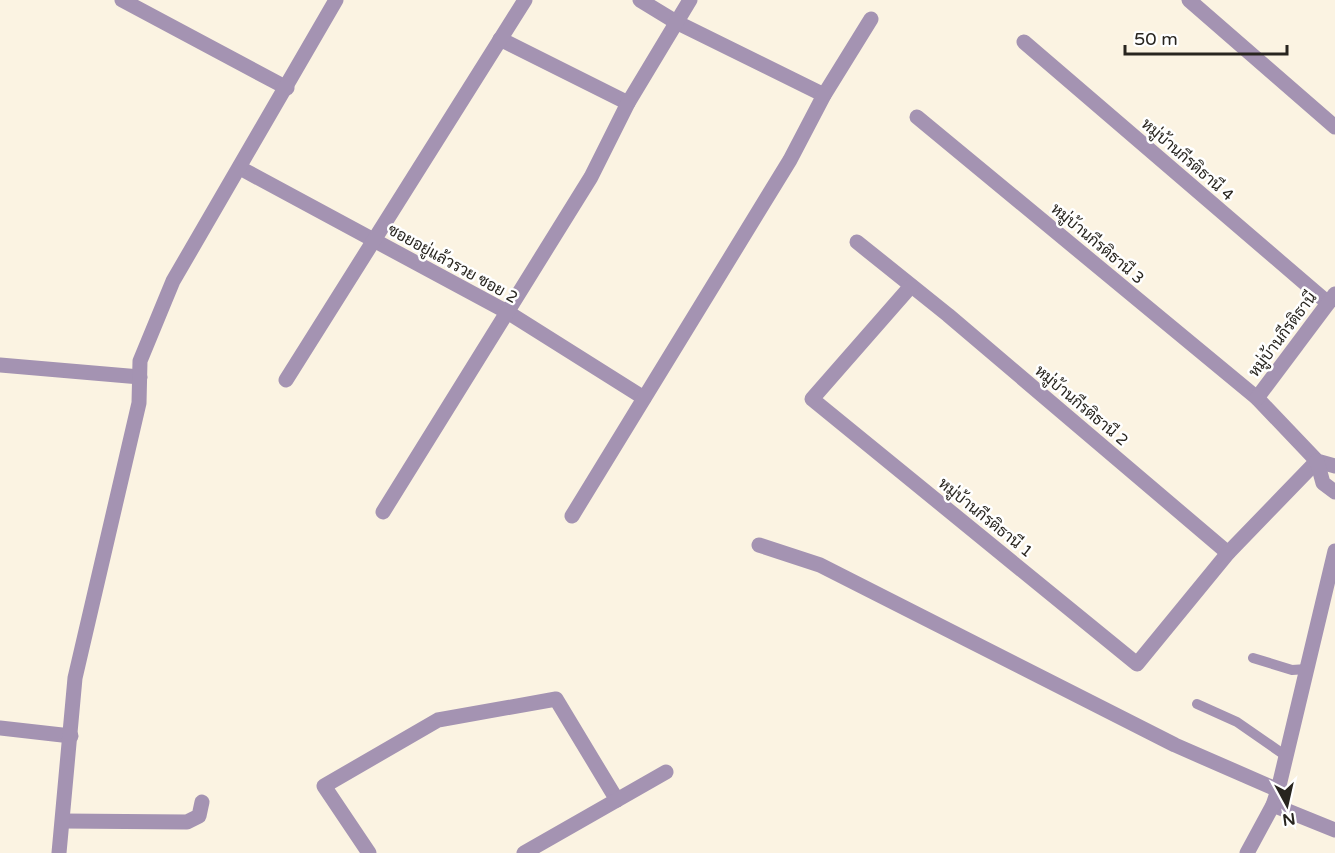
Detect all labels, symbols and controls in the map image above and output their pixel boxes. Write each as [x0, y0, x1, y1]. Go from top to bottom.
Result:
scale bar [1125, 18, 1287, 56]
text: 50 m [1134, 28, 1178, 50]
street label: หมู่บ้านกีรติธานี 4 [1136, 113, 1239, 206]
street label: หมู่บ้านกีรติธานี 3 [1046, 197, 1149, 289]
street label: ซอยอยู่แล้วรวย ซอย 2 [384, 219, 521, 309]
street label: หมู่บ้านกีรติธานี [1243, 287, 1322, 382]
street label: หมู่บ้านกีรติธานี 2 [1030, 359, 1133, 451]
street label: หมู่บ้านกีรติธานี 1 [933, 472, 1038, 563]
north arrow [1257, 775, 1317, 835]
text: N [1281, 808, 1297, 830]

